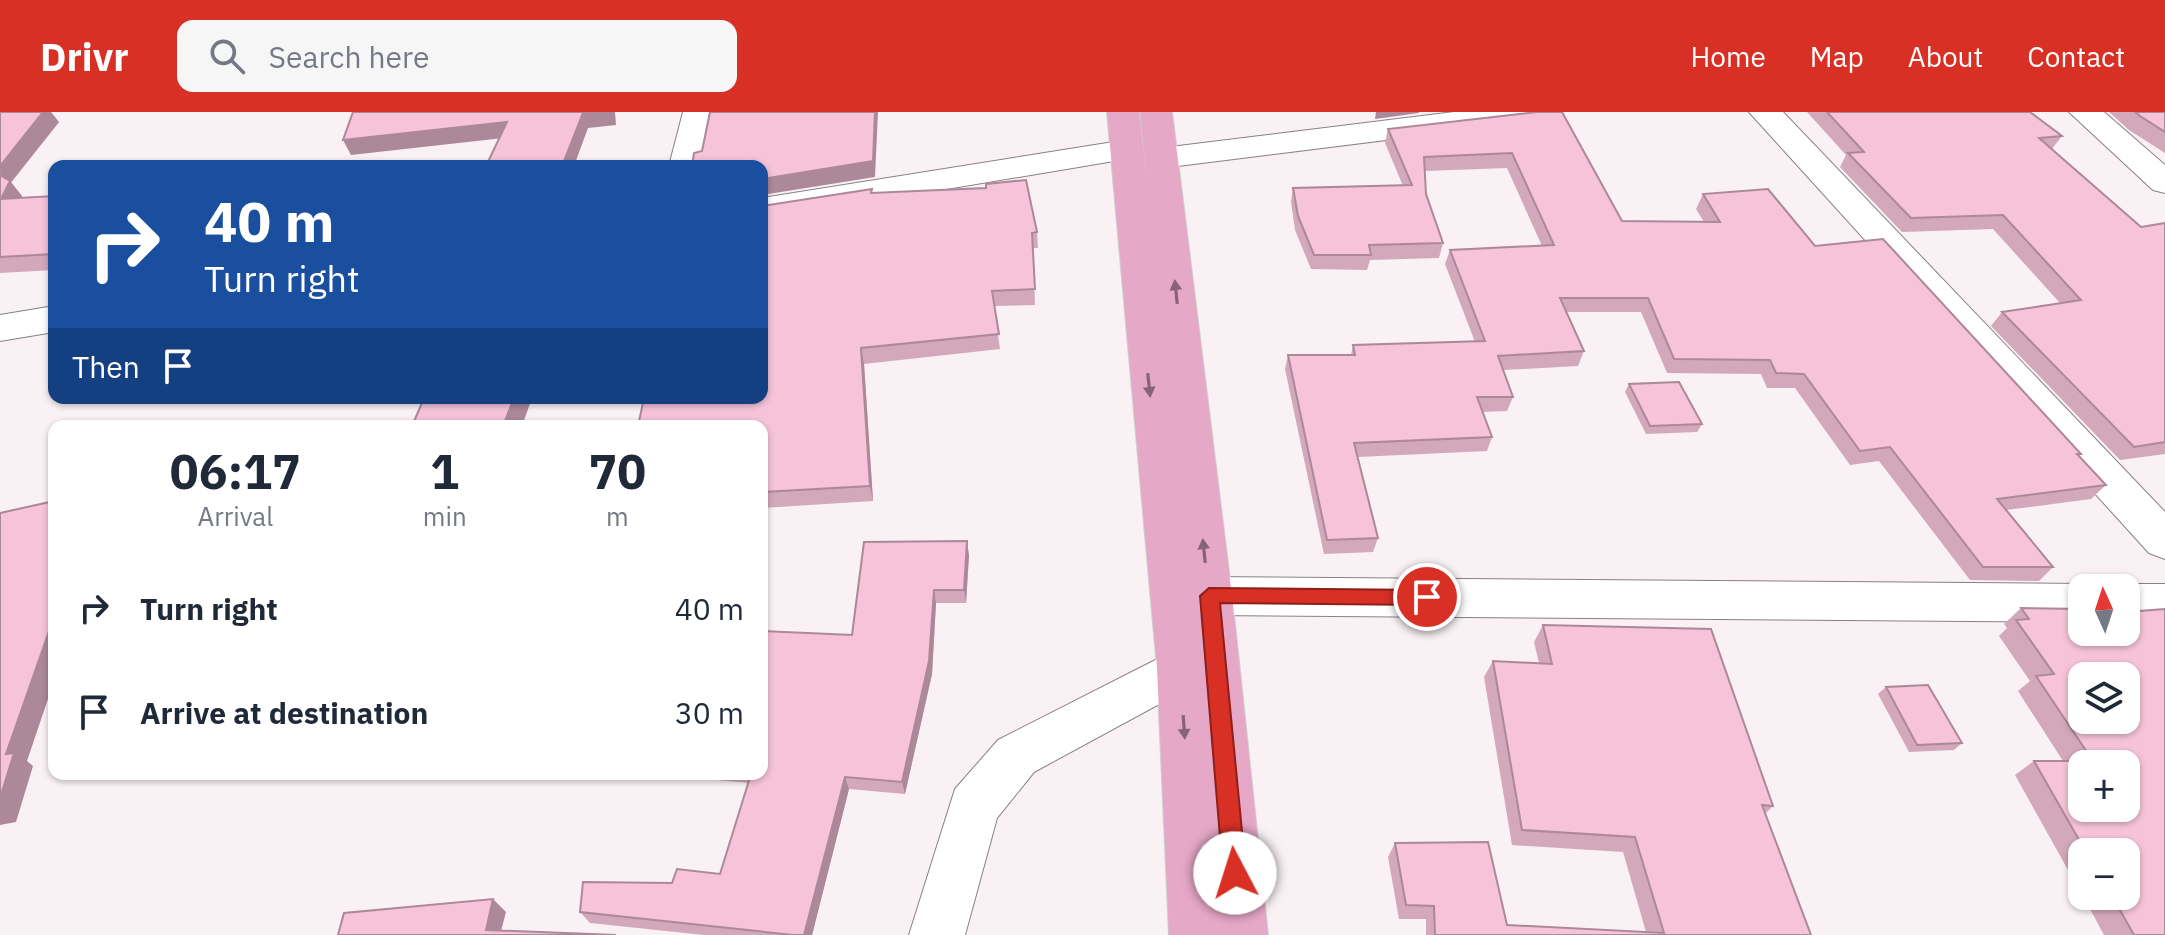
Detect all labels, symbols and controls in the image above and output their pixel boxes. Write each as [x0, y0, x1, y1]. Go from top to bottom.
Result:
search box [177, 20, 737, 92]
text: Drivr [40, 32, 129, 81]
icon: search [205, 34, 249, 78]
text: Search here [269, 37, 429, 76]
text: Home [1690, 38, 1766, 75]
text: Map [1810, 38, 1864, 75]
text: About [1908, 38, 1983, 75]
text: Contact [2027, 38, 2125, 75]
text: 40 m [204, 185, 334, 257]
icon: right [72, 192, 176, 296]
text: Turn right [204, 255, 360, 302]
one-way arrow [1170, 279, 1183, 304]
icon: arrive [156, 344, 200, 388]
text: Then [72, 347, 140, 386]
one-way arrow [1143, 373, 1156, 398]
text: 06:17 [170, 440, 301, 502]
text: 1 [430, 440, 459, 502]
text: 70 [589, 440, 646, 502]
text: Arrival [197, 499, 273, 533]
text: min [423, 499, 467, 533]
text: m [606, 499, 629, 533]
one-way arrow [1198, 538, 1211, 563]
pin [1393, 563, 1461, 631]
north arrow [2068, 574, 2140, 646]
map controls [2068, 574, 2140, 910]
icon: arrive [1405, 575, 1449, 619]
icon: right [72, 586, 116, 630]
text: Turn right [140, 589, 278, 628]
text: 40 m [675, 589, 744, 628]
button: layers [2068, 662, 2140, 734]
icon: arrive [72, 690, 116, 734]
text: Arrive at destination [140, 693, 428, 732]
text: 30 m [675, 693, 744, 732]
one-way arrow [1178, 715, 1191, 740]
button: + [2068, 750, 2140, 822]
position arrow [1193, 831, 1277, 915]
button: − [2068, 838, 2140, 910]

